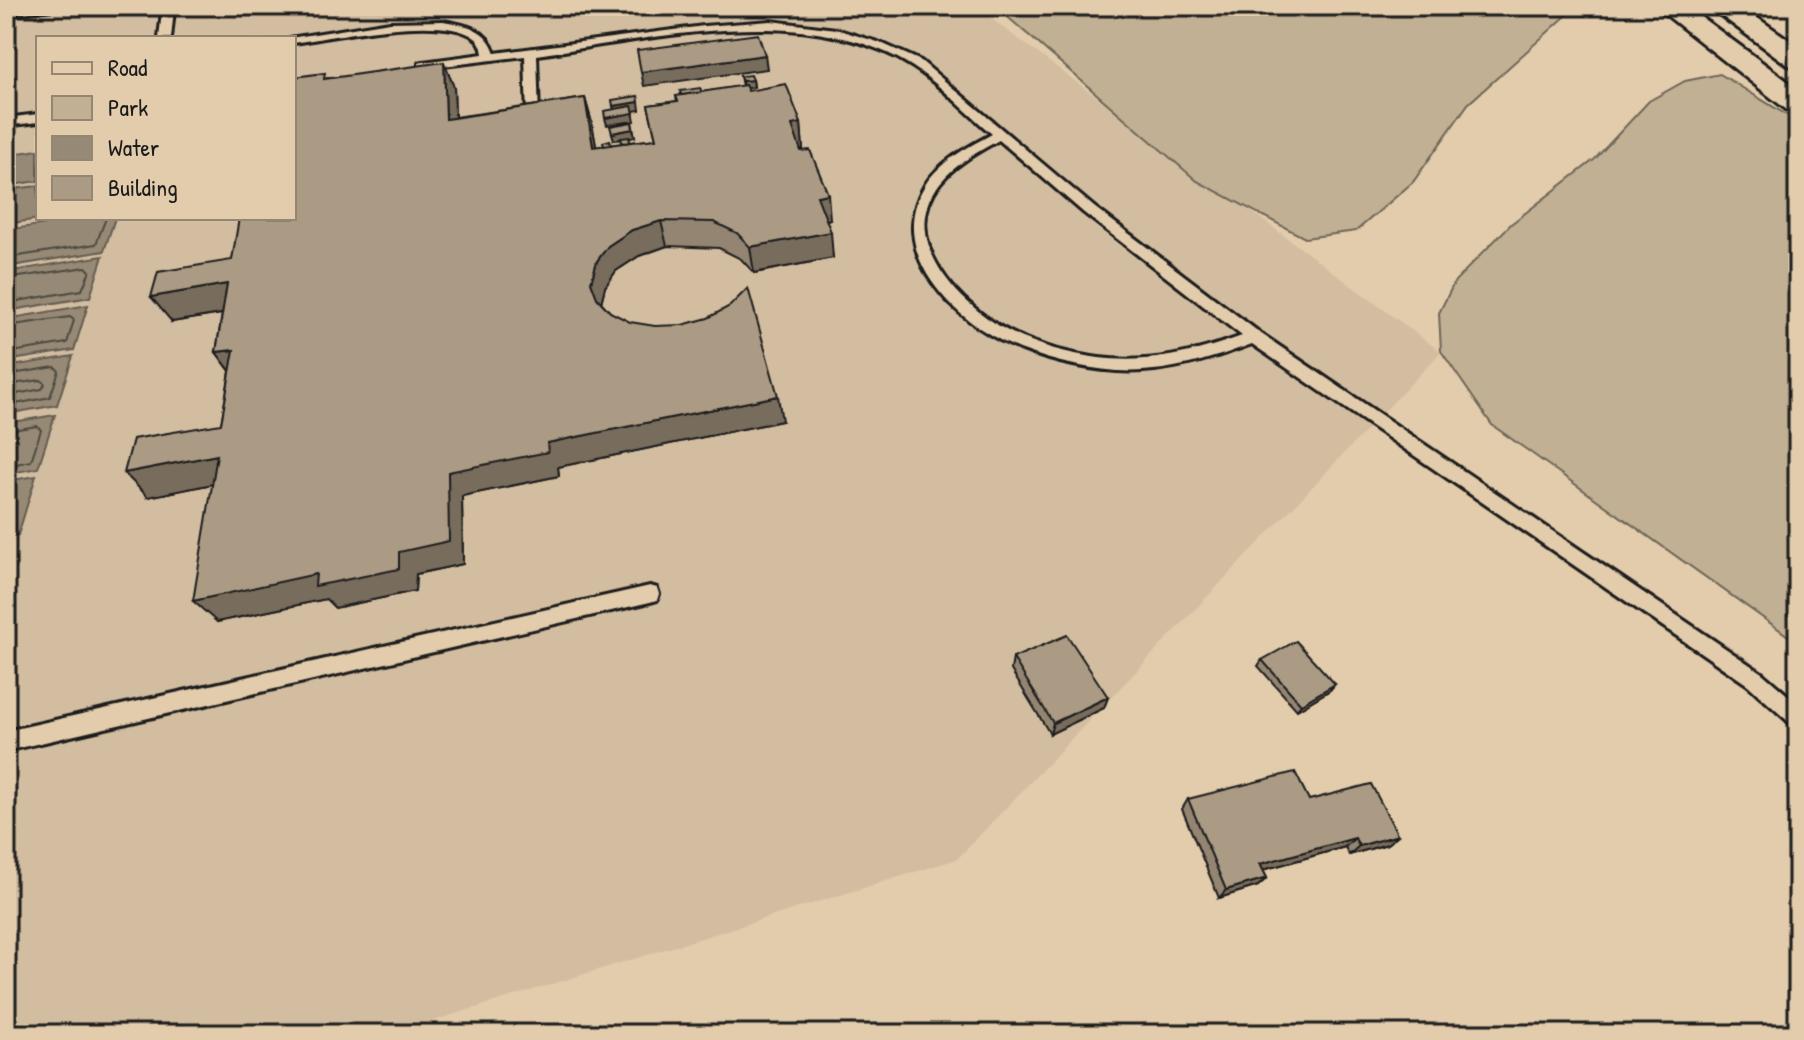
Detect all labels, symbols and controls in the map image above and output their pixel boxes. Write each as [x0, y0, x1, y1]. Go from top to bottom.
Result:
legend [36, 36, 296, 220]
text: Road [108, 51, 147, 83]
text: Park [108, 91, 148, 123]
text: Water [108, 131, 159, 163]
text: Building [108, 171, 178, 203]

